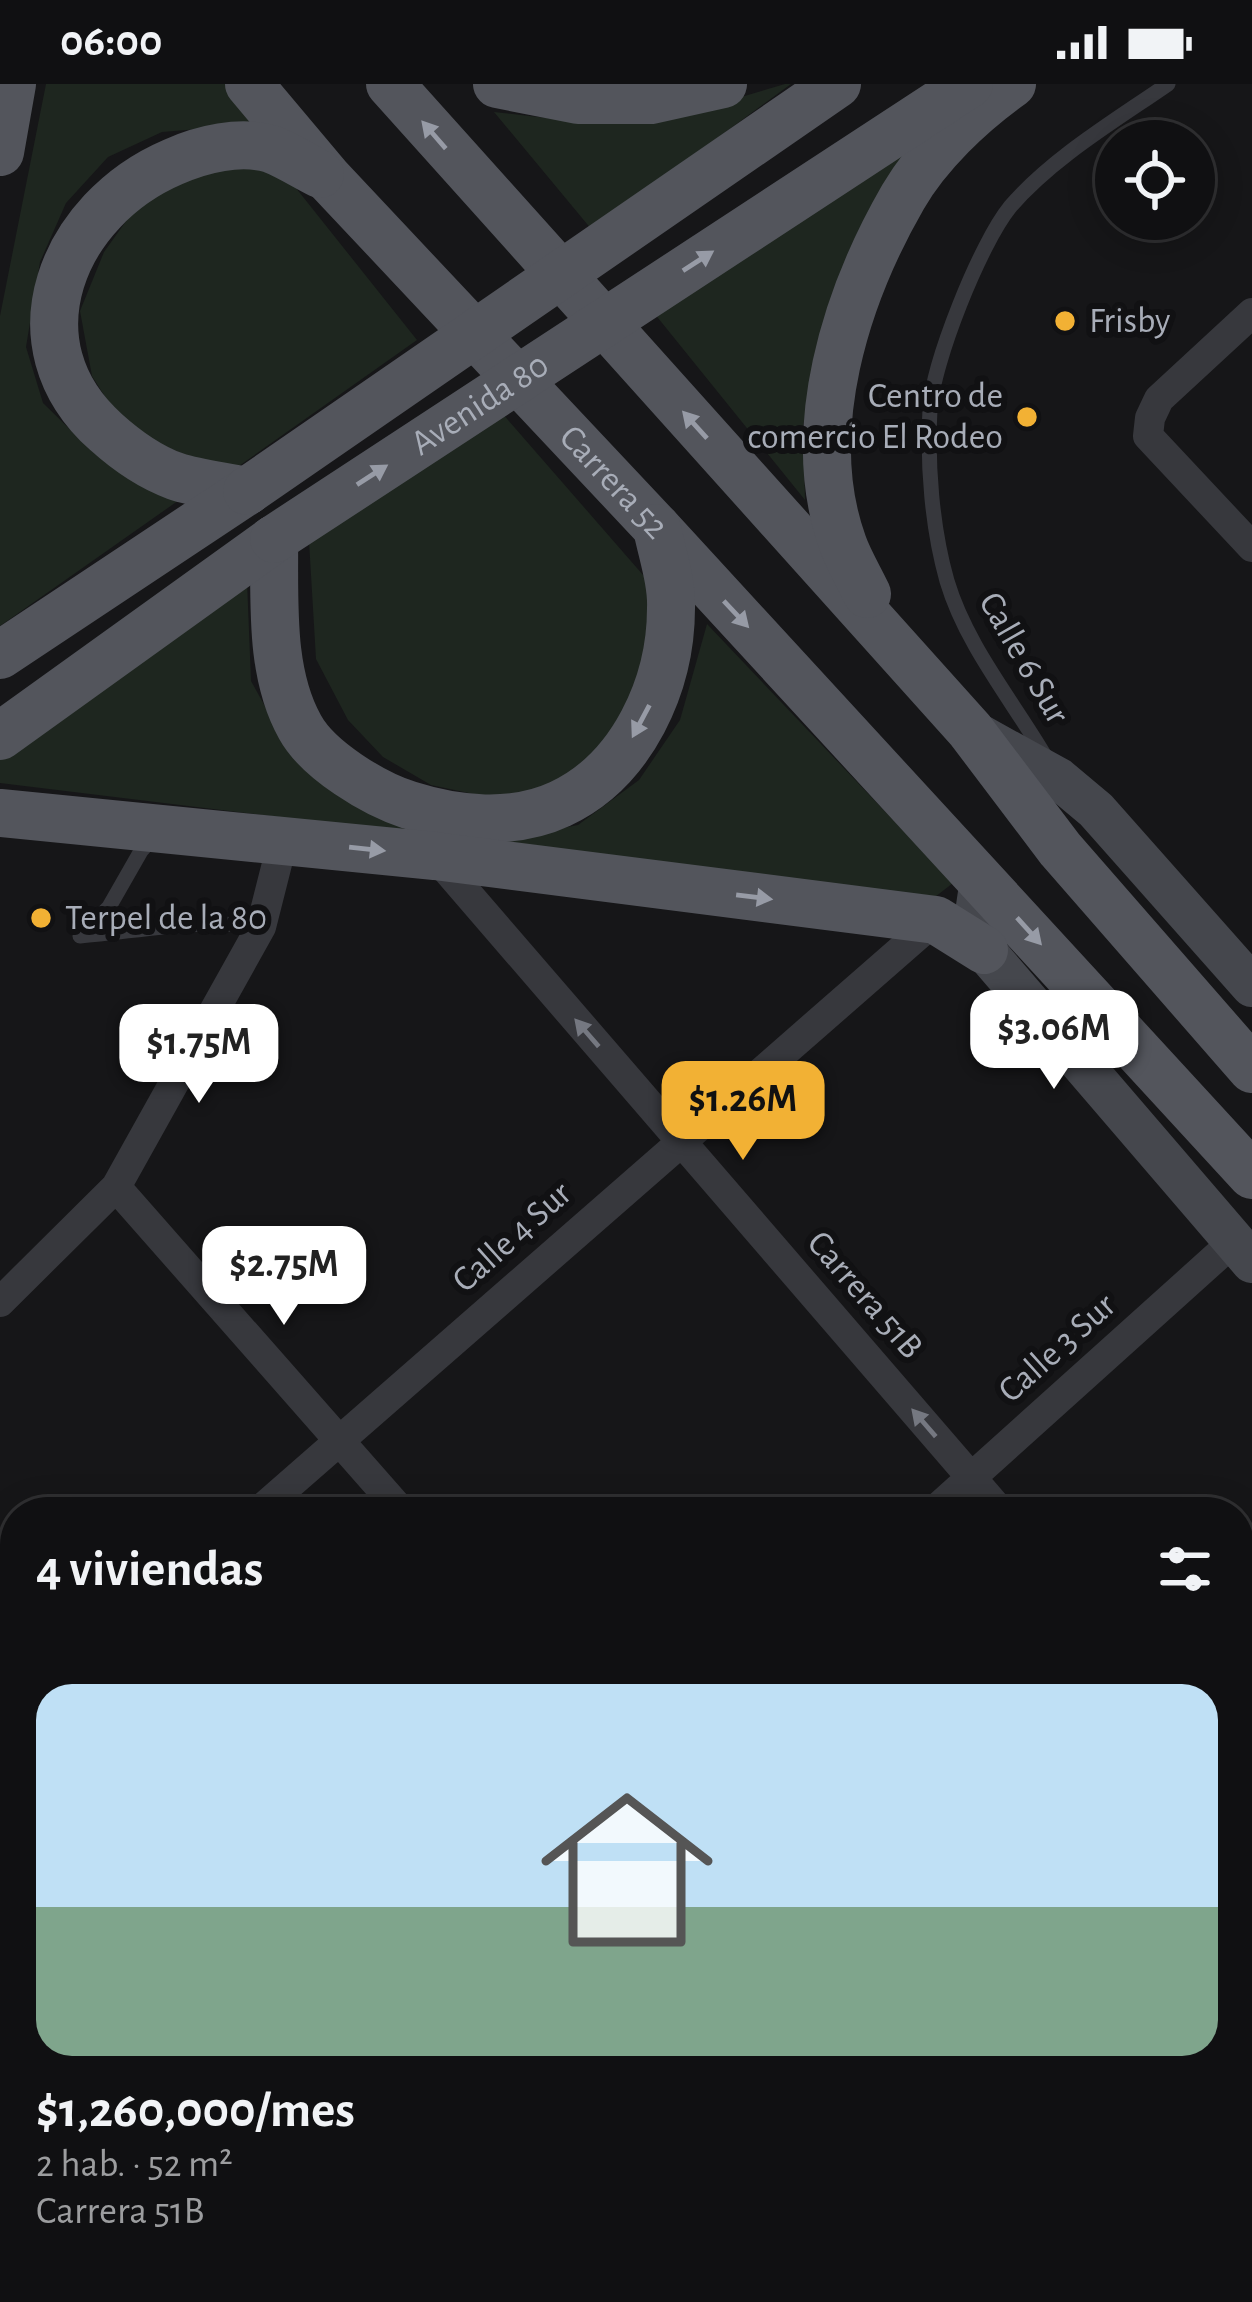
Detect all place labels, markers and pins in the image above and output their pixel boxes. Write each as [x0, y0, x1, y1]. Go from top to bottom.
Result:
place label: Frisby [1089, 303, 1170, 339]
marker: Frisby [1052, 308, 1078, 334]
place label: Centro de comercio El Rodeo [747, 378, 1003, 455]
marker: Centro de comercio El Rodeo [1014, 404, 1040, 430]
place label: Terpel de la 80 [65, 900, 267, 936]
marker: Terpel de la 80 [28, 905, 54, 931]
pin: $3.06M [956, 990, 1152, 1092]
pin: $1.75M [101, 1004, 297, 1106]
pin: $1.26M [645, 1061, 841, 1163]
pin: $2.75M [186, 1226, 382, 1328]

